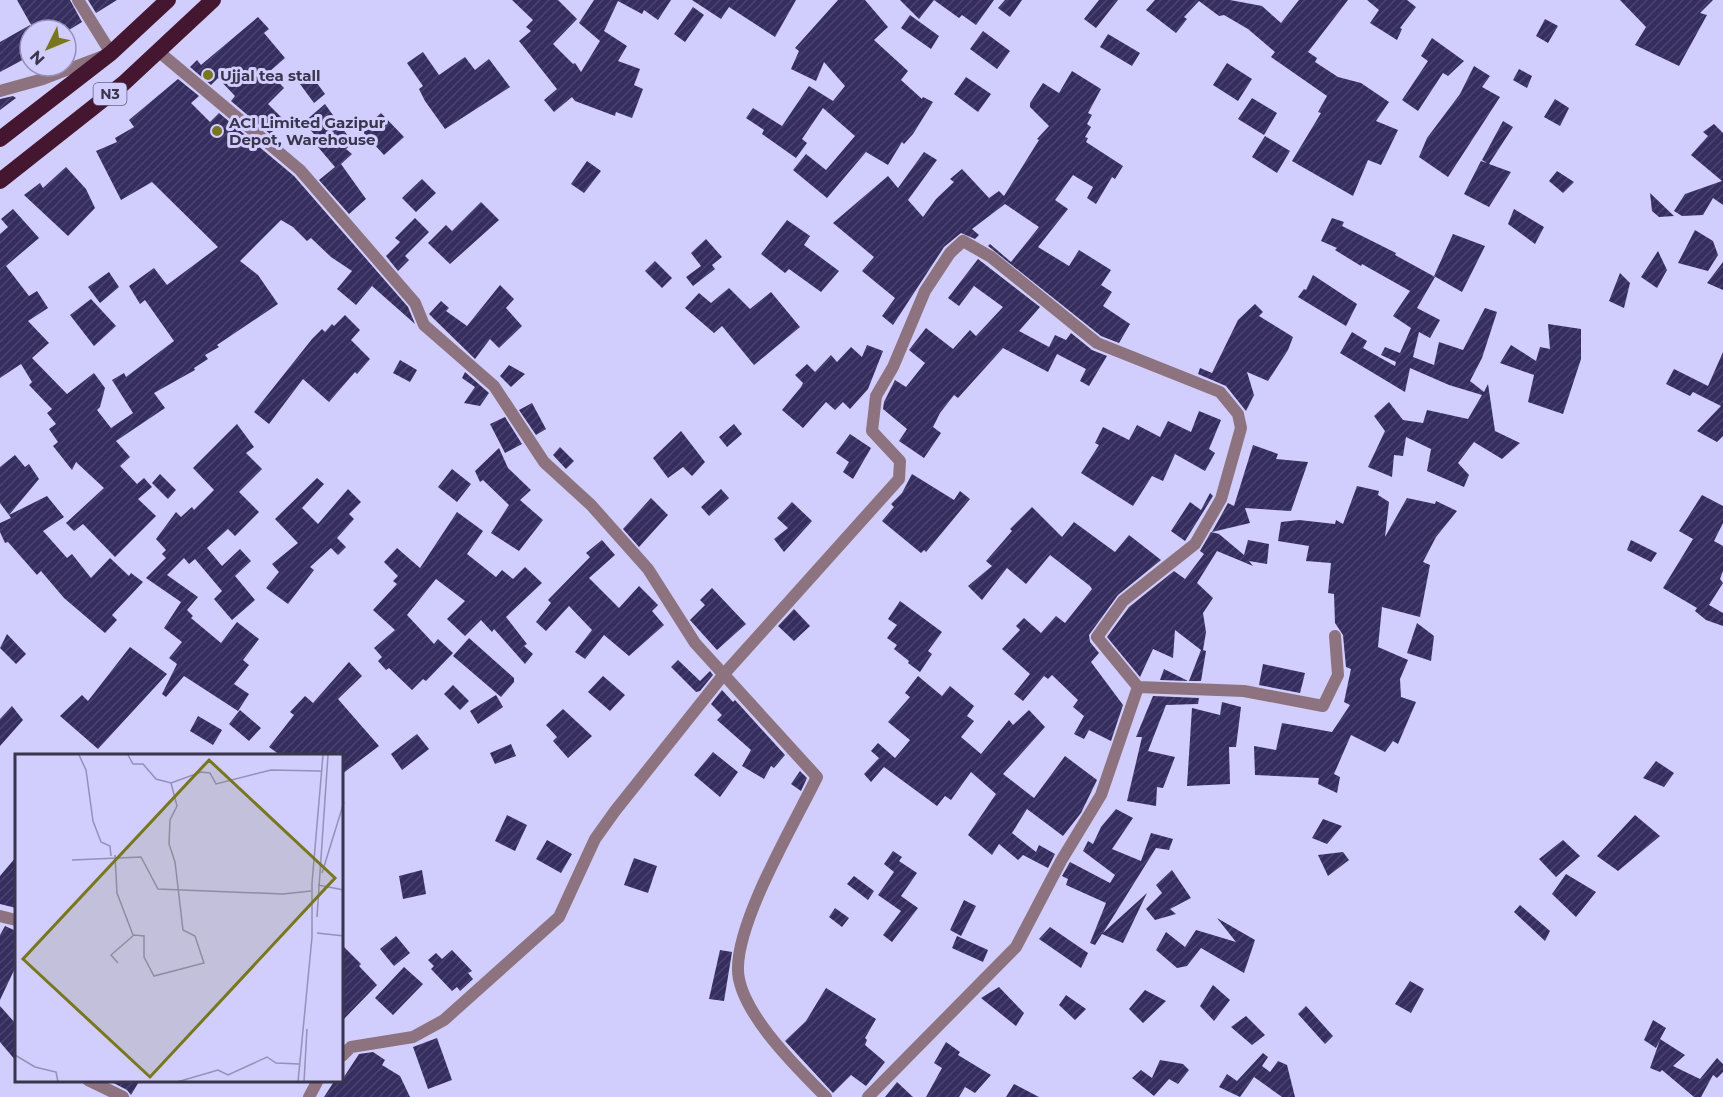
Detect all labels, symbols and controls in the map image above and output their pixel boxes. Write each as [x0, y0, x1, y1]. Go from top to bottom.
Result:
north arrow [18, 18, 78, 78]
text: N [26, 47, 49, 69]
place label: Ujjal tea stall [220, 66, 321, 85]
marker: Ujjal tea stall [201, 68, 215, 82]
road number: N3 [94, 83, 126, 105]
place label: ACI Limited Gazipur Depot, Warehouse [228, 113, 386, 149]
marker: ACI Limited Gazipur Depot, Warehouse [210, 124, 224, 138]
inset map [15, 754, 344, 1082]

